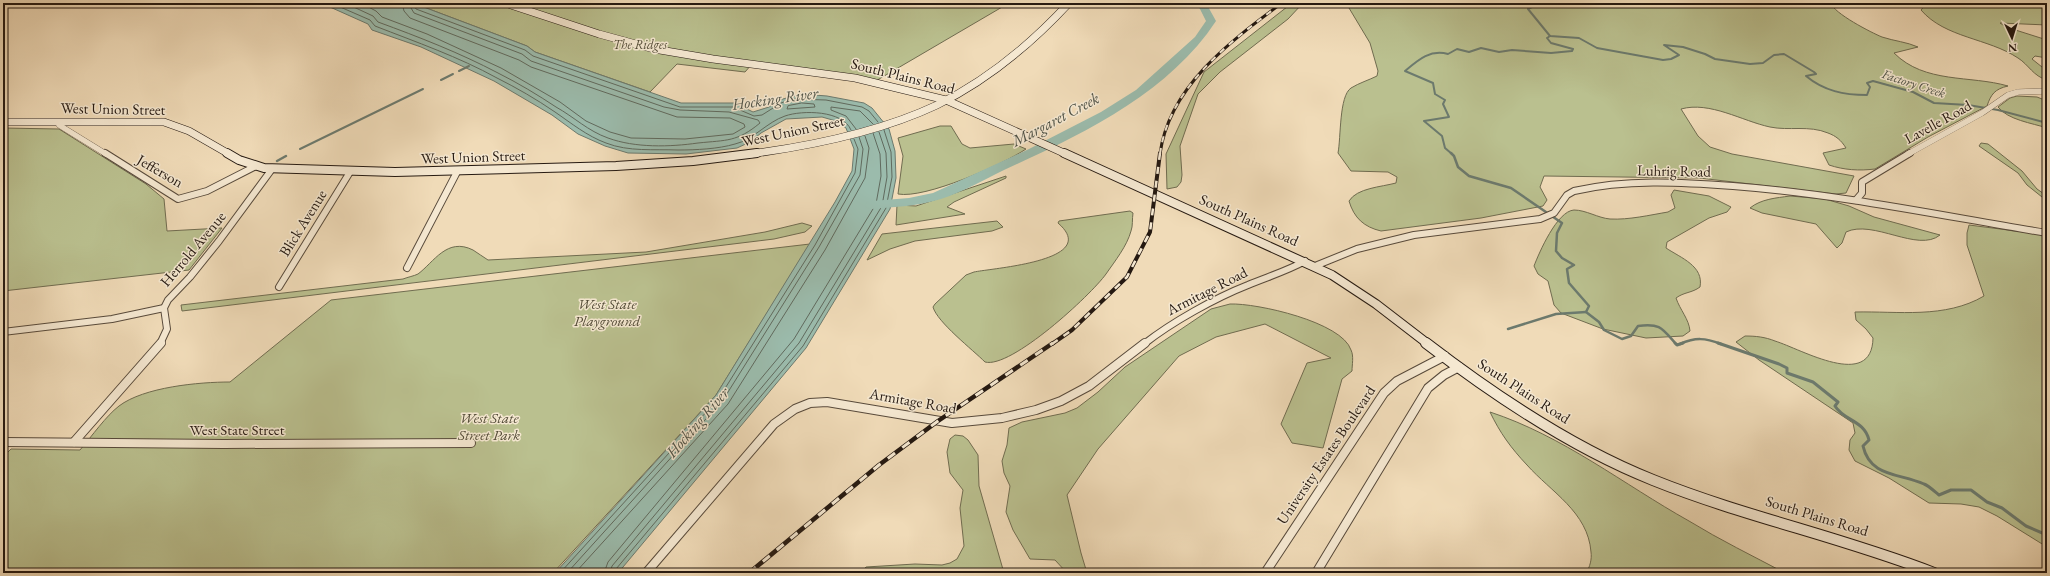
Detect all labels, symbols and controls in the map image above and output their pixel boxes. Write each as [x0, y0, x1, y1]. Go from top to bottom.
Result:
north arrow [1992, 18, 2032, 58]
park label: The Ridges [613, 36, 667, 53]
text: N [2008, 41, 2018, 55]
street label: South Plains Road [849, 53, 957, 98]
water label: Factory Creek [1879, 65, 1948, 102]
water label: Hocking River [730, 82, 820, 115]
water label: Margaret Creek [1007, 87, 1103, 152]
street label: Lavelle Road [1901, 95, 1975, 148]
street label: West Union Street [61, 98, 166, 119]
street label: West Union Street [740, 110, 846, 151]
street label: West Union Street [420, 145, 526, 168]
street label: Jefferson [132, 149, 187, 191]
street label: Luhrig Road [1637, 160, 1712, 181]
street label: Blick Avenue [275, 186, 331, 260]
street label: South Plains Road [1197, 189, 1302, 250]
street label: Herrold Avenue [156, 207, 230, 290]
street label: Armitage Road [1162, 262, 1251, 319]
park label: West State Playground [574, 294, 641, 330]
street label: South Plains Road [1474, 354, 1574, 428]
street label: University Estates Boulevard [1272, 381, 1379, 528]
water label: Hocking River [660, 382, 734, 463]
street label: Armitage Road [867, 383, 959, 418]
park label: West State Street Park [457, 408, 520, 444]
street label: West State Street [190, 420, 285, 439]
street label: South Plains Road [1763, 491, 1871, 540]

